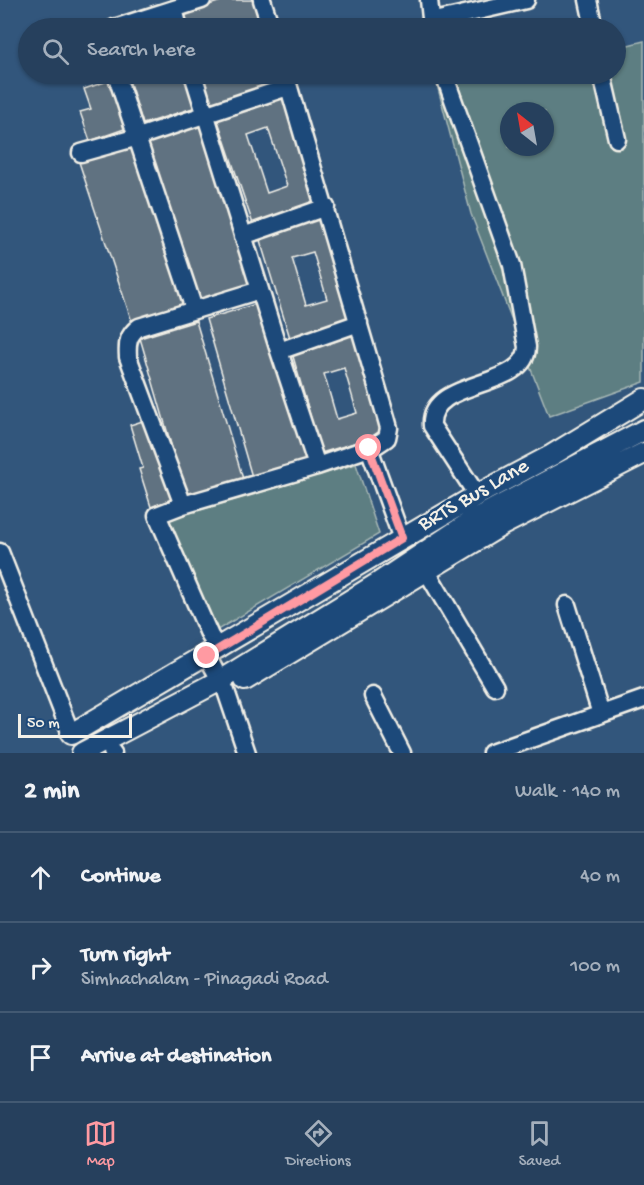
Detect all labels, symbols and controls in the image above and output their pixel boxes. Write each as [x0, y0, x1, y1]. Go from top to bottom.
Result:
search box [18, 18, 626, 84]
icon: search [39, 35, 72, 68]
text: Search here [87, 38, 195, 64]
north arrow [500, 102, 554, 156]
route start [355, 434, 381, 460]
street label: BRTS Bus Lane [413, 454, 535, 539]
route end [193, 642, 219, 668]
scale bar [18, 711, 132, 738]
text: 50 m [27, 715, 60, 734]
text: 2 min [24, 777, 79, 808]
text: Walk · 140 m [515, 781, 620, 804]
icon: ahead [24, 861, 57, 894]
text: Continue [81, 864, 161, 890]
text: 40 m [580, 866, 620, 889]
text: Turn right [81, 943, 169, 969]
icon: right [24, 951, 57, 984]
text: 100 m [570, 956, 620, 979]
text: Simhachalam - Pinagadi Road [81, 969, 328, 992]
icon: arrive [24, 1041, 57, 1074]
text: Arrive at destination [81, 1044, 271, 1070]
tab: Map [84, 1117, 117, 1172]
tab: Directions [285, 1117, 351, 1172]
tab: Saved [519, 1117, 560, 1172]

